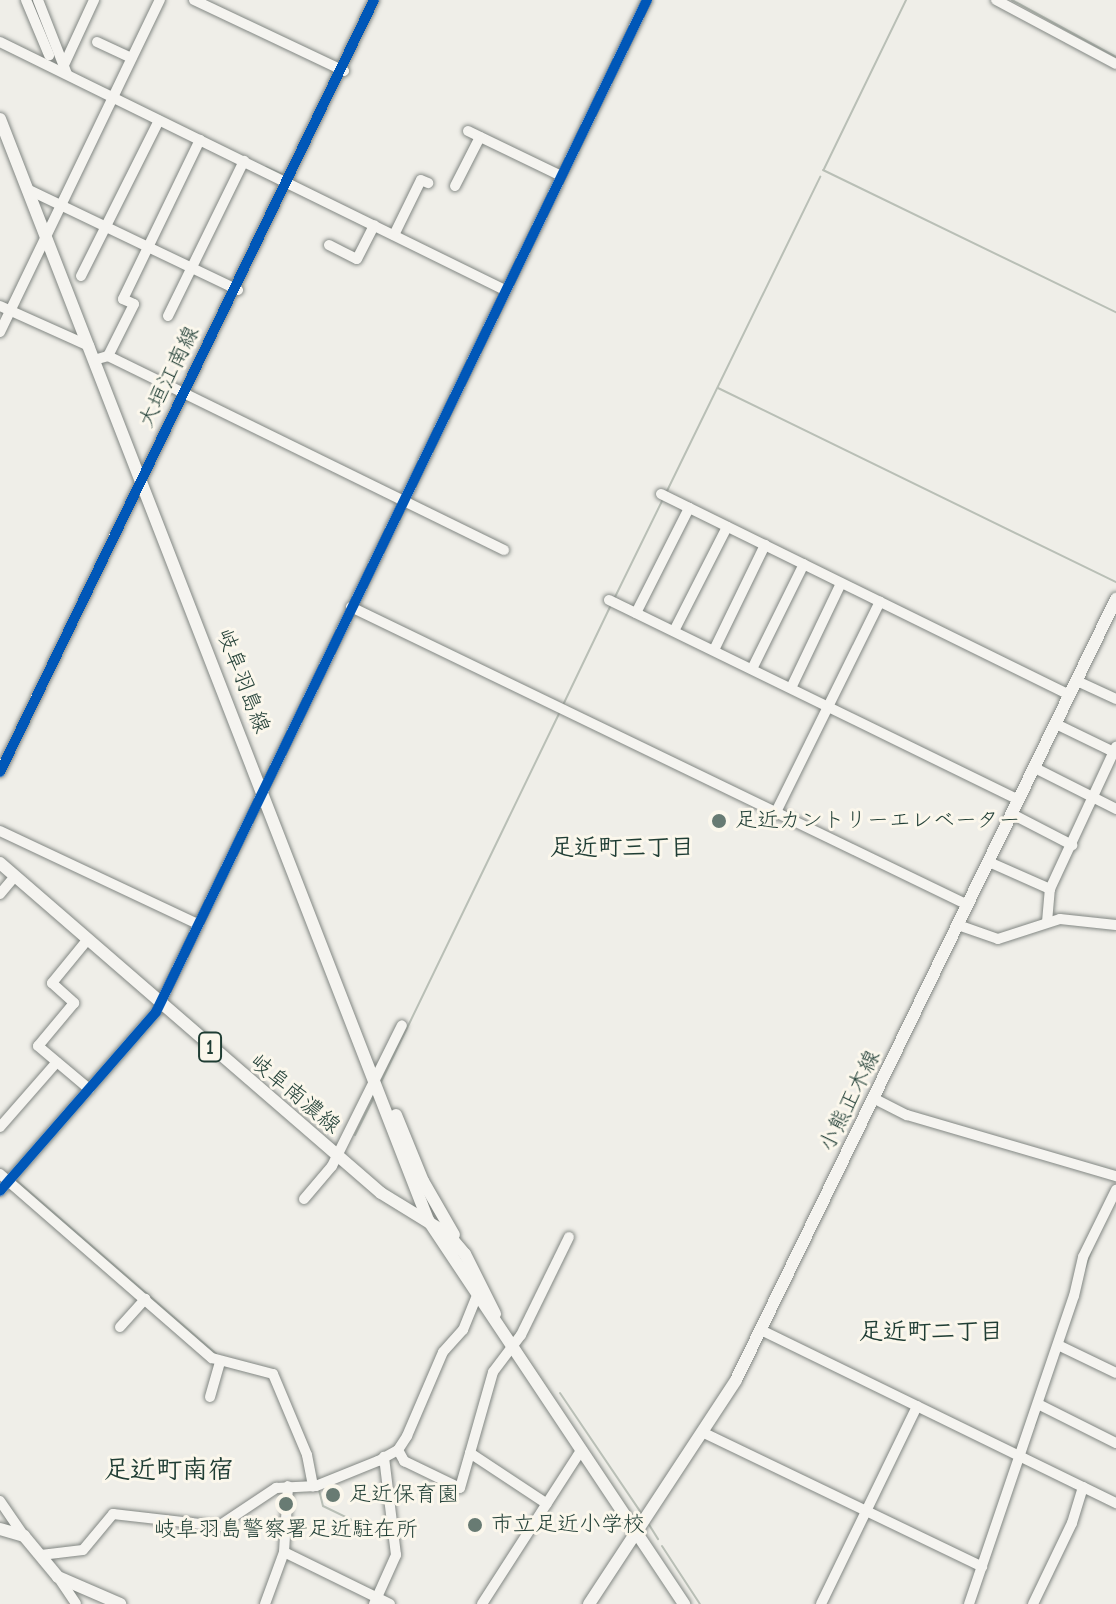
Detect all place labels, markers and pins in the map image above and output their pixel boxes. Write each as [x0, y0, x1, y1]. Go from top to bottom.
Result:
place label: 足近カントリーエレベーター [735, 808, 1021, 834]
marker: 足近カントリーエレベーター [710, 812, 728, 830]
place label: 足近保育園 [349, 1482, 459, 1508]
marker: 足近保育園 [324, 1486, 342, 1504]
marker: 岐阜羽島警察署足近駐在所 [277, 1495, 295, 1513]
place label: 市立足近小学校 [491, 1512, 645, 1538]
marker: 市立足近小学校 [466, 1516, 484, 1534]
place label: 岐阜羽島警察署足近駐在所 [154, 1517, 418, 1543]

